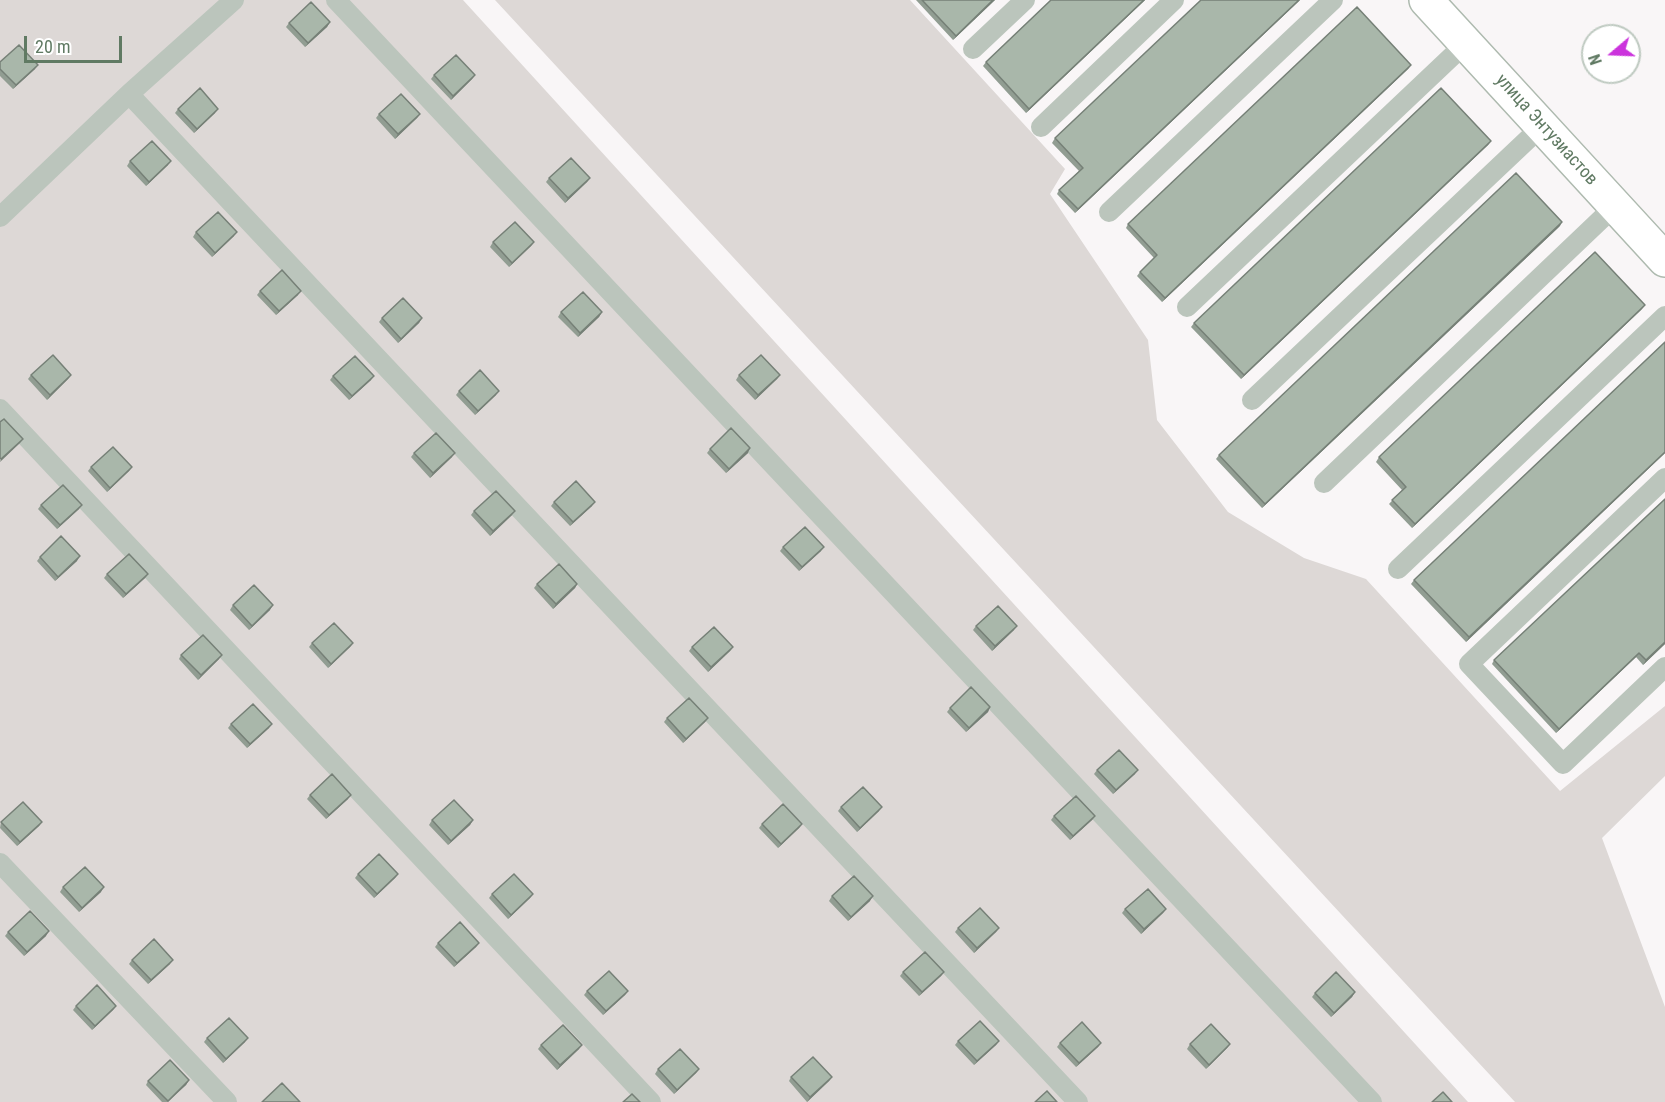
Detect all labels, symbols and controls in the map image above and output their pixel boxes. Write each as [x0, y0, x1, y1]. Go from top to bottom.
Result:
scale bar [27, 24, 124, 62]
north arrow [1581, 24, 1641, 84]
text: 20 m [35, 36, 70, 57]
text: N [1585, 52, 1606, 67]
street label: улица Энтузиастов [1490, 70, 1602, 190]

